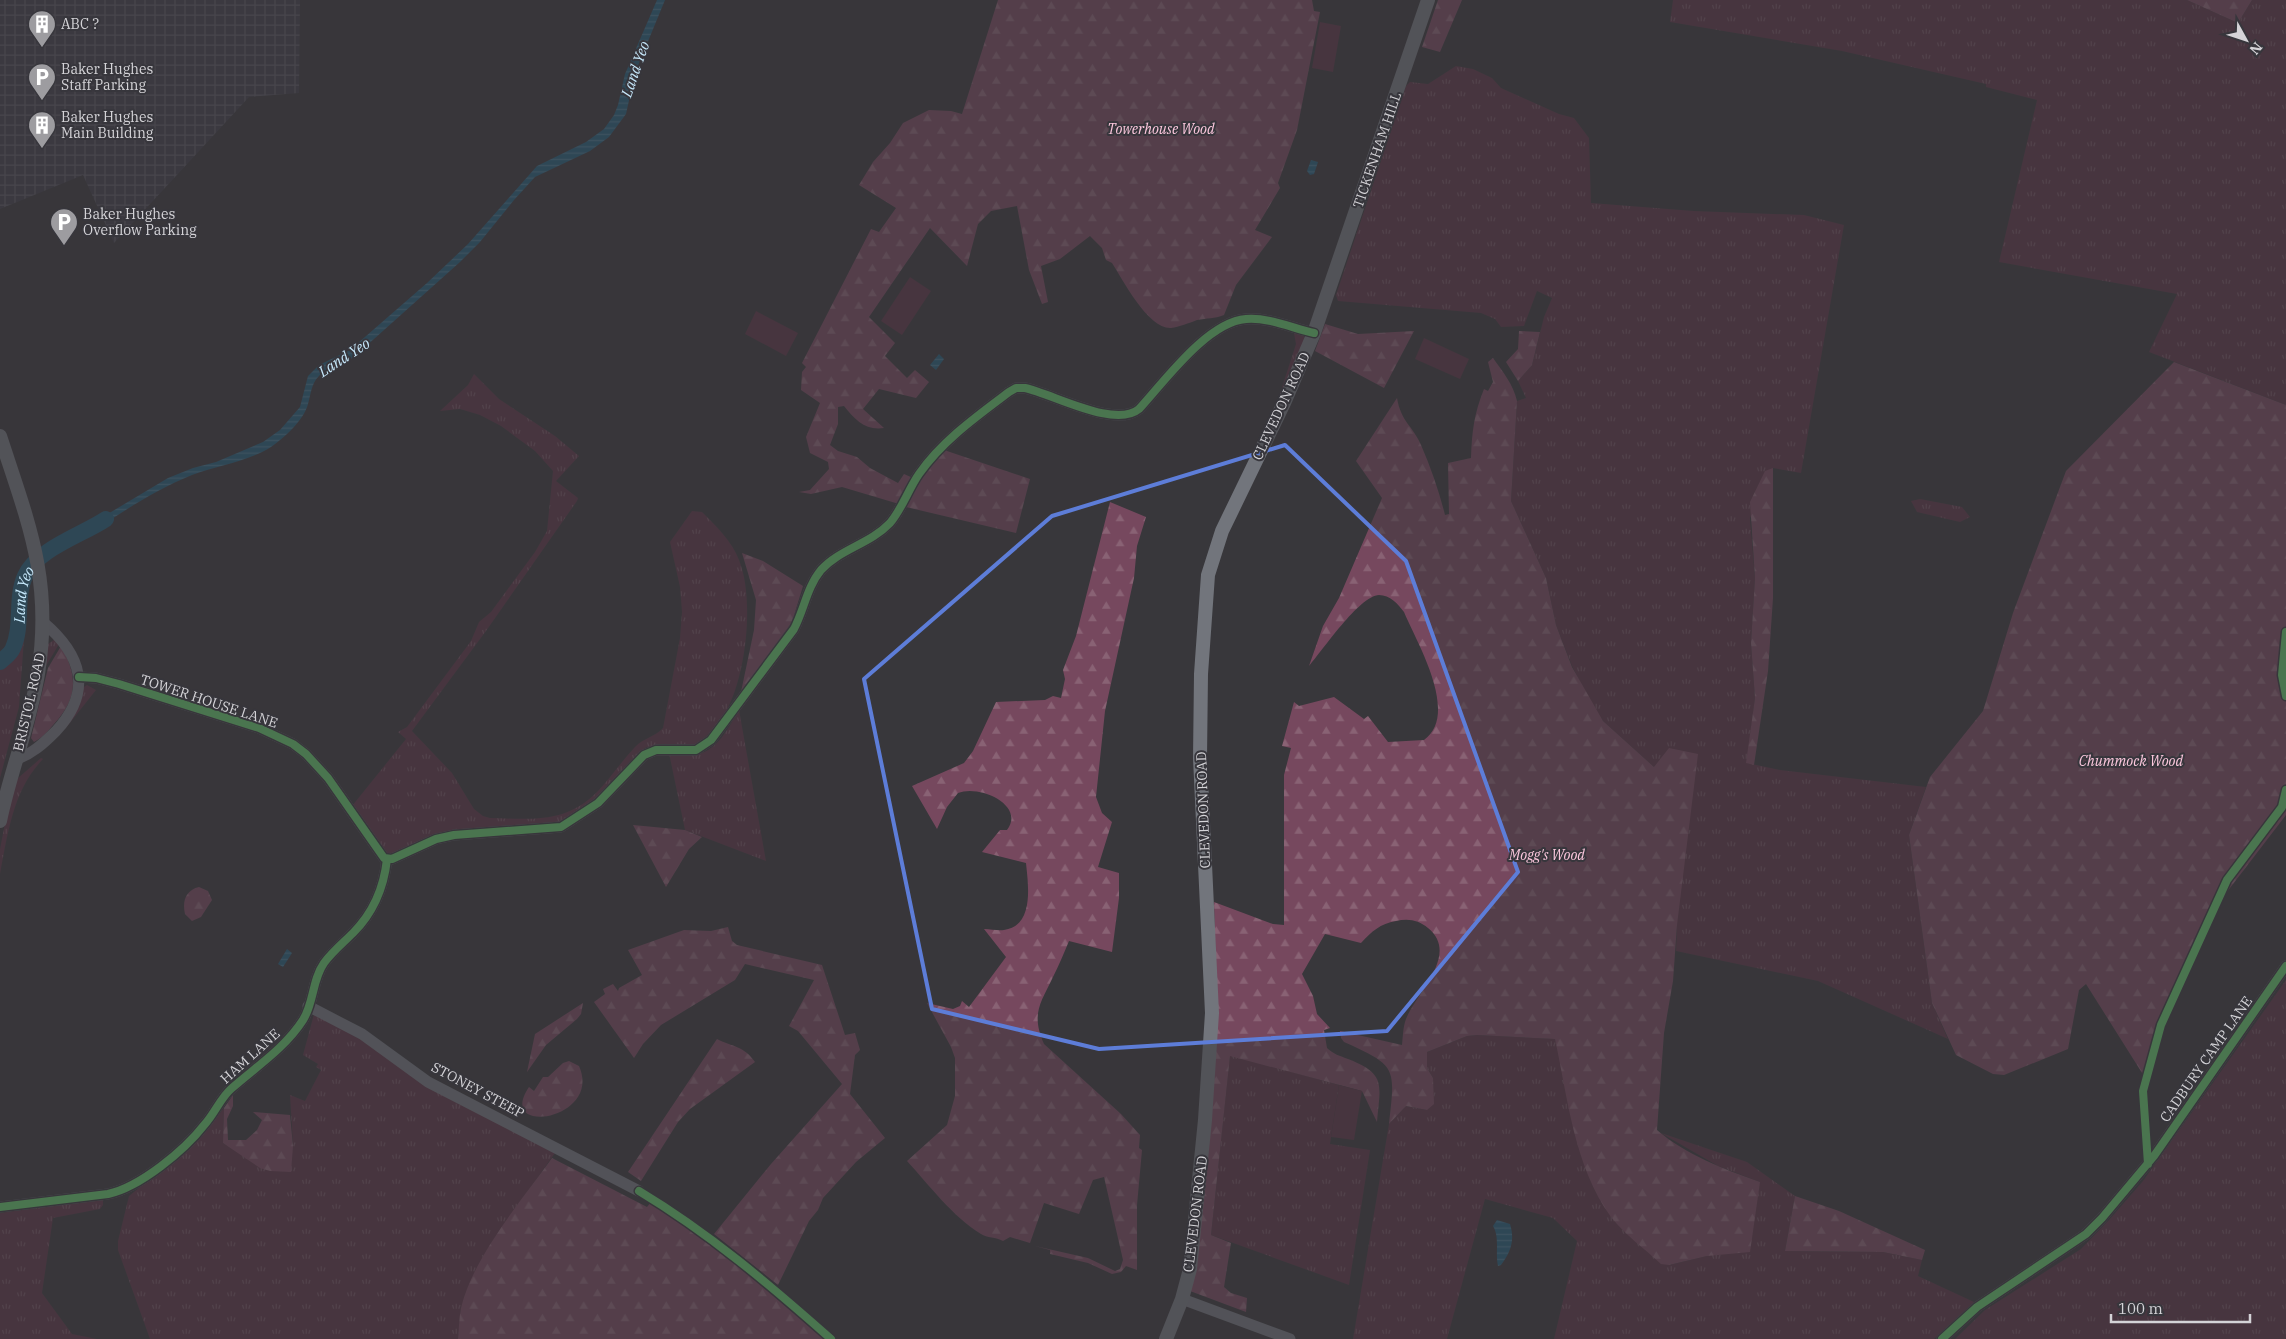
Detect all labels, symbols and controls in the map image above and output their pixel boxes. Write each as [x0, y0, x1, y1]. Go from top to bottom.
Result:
building icon: ABC ? [27, 9, 57, 48]
place label: ABC ? [61, 15, 99, 33]
north arrow [2221, 15, 2271, 65]
text: N [2246, 38, 2266, 58]
water label: Land Yeo [616, 39, 653, 100]
place label: Baker Hughes Staff Parking [61, 60, 153, 94]
parking icon: Baker Hughes Staff Parking [27, 62, 57, 101]
street label: TICKENHAM HILL [1349, 90, 1405, 210]
place label: Baker Hughes Main Building [61, 108, 154, 142]
building icon: Baker Hughes Main Building [27, 110, 57, 149]
park label: Towerhouse Wood [1107, 120, 1215, 138]
place label: Baker Hughes Overflow Parking [83, 205, 197, 239]
parking icon: Baker Hughes Overflow Parking [49, 207, 79, 246]
water label: Land Yeo [314, 333, 373, 381]
street label: CLEVEDON ROAD [1248, 349, 1314, 463]
water label: Land Yeo [9, 562, 38, 625]
street label: BRISTOL ROAD [9, 651, 49, 753]
street label: TOWER HOUSE LANE [138, 670, 280, 732]
street label: CLEVEDON ROAD [1192, 751, 1214, 869]
park label: Chummock Wood [2079, 752, 2184, 770]
park label: Mogg's Wood [1508, 846, 1585, 864]
street label: CADBURY CAMP LANE [2156, 993, 2256, 1125]
street label: HAM LANE [216, 1025, 284, 1087]
street label: STONEY STEEP [428, 1058, 528, 1122]
street label: CLEVEDON ROAD [1179, 1155, 1211, 1273]
scale bar [2111, 1292, 2250, 1324]
text: 100 m [2118, 1299, 2163, 1318]

